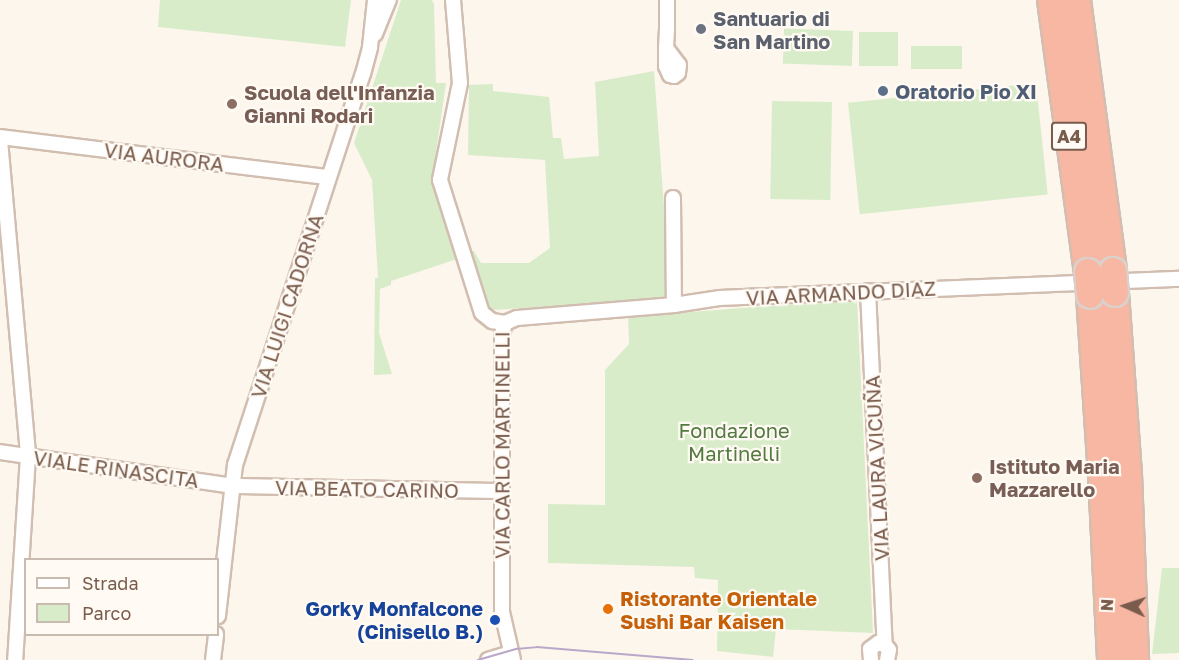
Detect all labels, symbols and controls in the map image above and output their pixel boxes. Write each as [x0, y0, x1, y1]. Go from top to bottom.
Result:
place label: Santuario di San Martino [713, 6, 830, 53]
marker: Santuario di San Martino [694, 22, 708, 36]
place label: Oratorio Pio XI [895, 79, 1037, 103]
place label: Scuola dell'Infanzia Gianni Rodari [244, 80, 435, 127]
marker: Oratorio Pio XI [876, 84, 890, 98]
marker: Scuola dell'Infanzia Gianni Rodari [225, 97, 239, 111]
road number: A4 [1050, 121, 1088, 151]
street label: VIA AURORA [103, 138, 225, 176]
street label: VIA LUIGI CADORNA [246, 211, 328, 401]
street label: VIA ARMANDO DIAZ [745, 276, 937, 310]
street label: VIA CARLO MARTINELLI [490, 331, 514, 559]
street label: VIA LAURA VICUÑA [860, 375, 894, 561]
park label: Fondazione Martinelli [678, 419, 790, 466]
street label: VIALE RINASCITA [32, 446, 200, 492]
place label: Istituto Maria Mazzarello [989, 454, 1120, 501]
marker: Istituto Maria Mazzarello [970, 471, 984, 485]
street label: VIA BEATO CARINO [275, 475, 459, 503]
legend [24, 558, 219, 636]
text: Strada [82, 572, 139, 594]
north arrow [1095, 576, 1155, 636]
place label: Ristorante Orientale Sushi Bar Kaisen [620, 586, 817, 633]
place label: Gorky Monfalcone (Cinisello B.) [305, 596, 483, 643]
text: N [1097, 598, 1117, 612]
text: Parco [82, 602, 131, 624]
marker: Ristorante Orientale Sushi Bar Kaisen [601, 602, 615, 616]
marker: Gorky Monfalcone (Cinisello B.) [488, 613, 502, 627]

